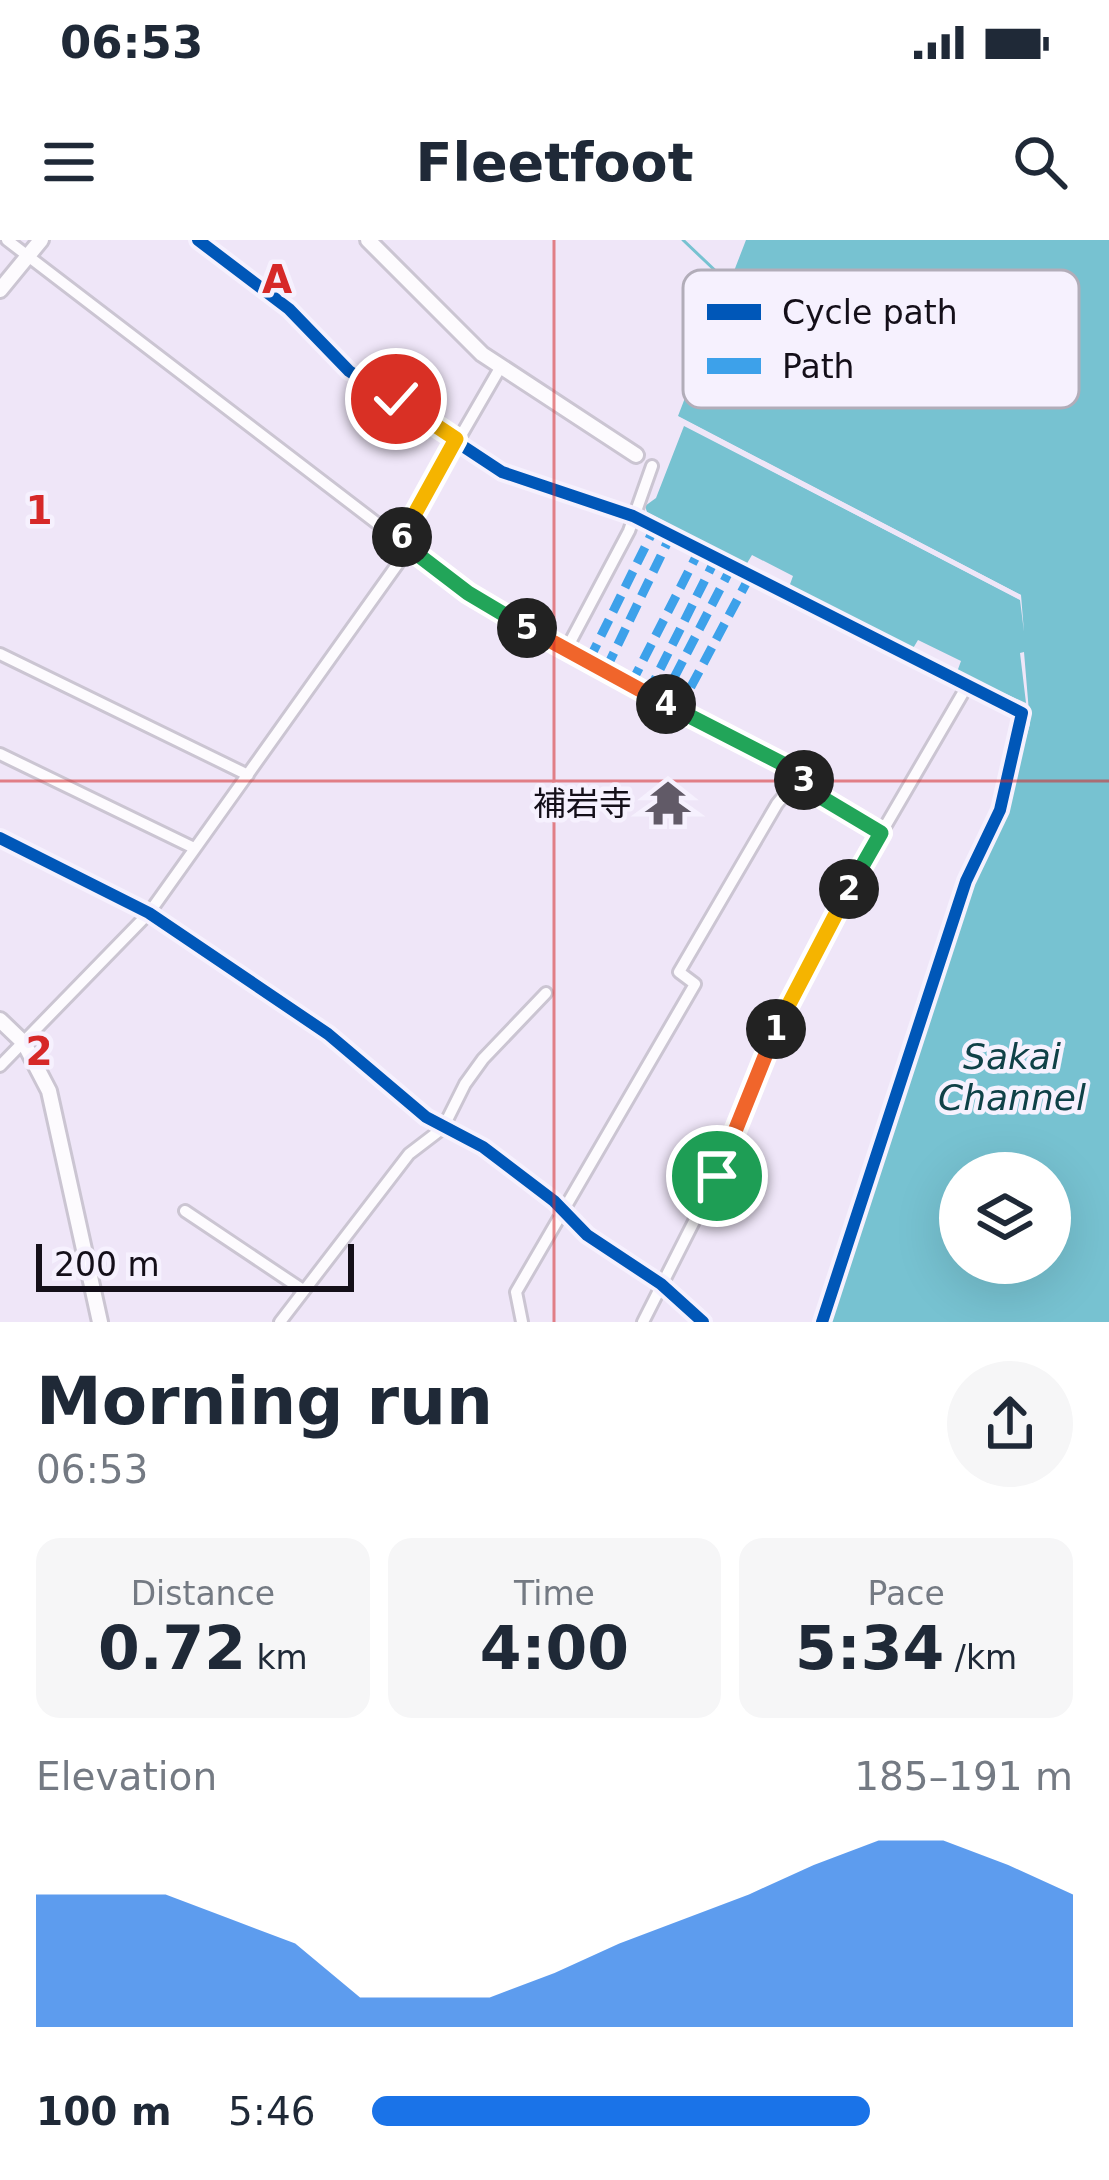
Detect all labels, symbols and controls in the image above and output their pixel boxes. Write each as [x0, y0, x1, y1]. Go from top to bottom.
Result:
text: 06:53 [60, 16, 203, 69]
icon: menu [36, 129, 102, 195]
icon: search [1007, 129, 1073, 195]
text: Fleetfoot [416, 131, 693, 194]
text: A [262, 257, 292, 302]
legend [683, 270, 1079, 408]
text: Cycle path [782, 293, 958, 332]
text: Path [782, 347, 855, 386]
pin [345, 348, 447, 450]
icon: check [363, 366, 429, 432]
text: 1 [25, 488, 53, 533]
pin: 6 [372, 507, 432, 567]
text: 6 [391, 517, 413, 556]
pin: 5 [497, 598, 557, 658]
text: 5 [516, 608, 538, 647]
pin: 4 [636, 674, 696, 734]
text: 4 [655, 684, 677, 723]
pin: 3 [774, 750, 834, 810]
text: 3 [793, 760, 815, 799]
temple icon: 補岩寺 [643, 778, 693, 828]
place label: 補岩寺 [533, 784, 632, 823]
pin: 2 [819, 859, 879, 919]
text: 2 [838, 869, 860, 908]
pin: 1 [746, 999, 806, 1059]
text: 1 [765, 1009, 787, 1048]
text: 2 [25, 1029, 53, 1074]
water label: Sakai Channel [938, 1036, 1086, 1118]
pin [666, 1125, 768, 1227]
icon: arrive [684, 1143, 750, 1209]
map controls [939, 1152, 1071, 1284]
button: layers [939, 1152, 1071, 1284]
scale bar [36, 1238, 354, 1291]
text: 200 m [54, 1245, 160, 1284]
button: share [947, 1361, 1073, 1487]
text: Morning run [36, 1363, 493, 1440]
text: 06:53 [36, 1447, 148, 1492]
text: Distance [131, 1574, 275, 1613]
text: Time [514, 1574, 595, 1613]
text: Pace [868, 1574, 945, 1613]
text: 0.72 [98, 1613, 246, 1683]
text: 4:00 [480, 1613, 629, 1683]
text: 5:34 [795, 1613, 944, 1683]
text: km [246, 1638, 308, 1677]
text: /km [944, 1638, 1017, 1677]
text: Elevation [36, 1754, 217, 1799]
text: 185–191 m [854, 1754, 1073, 1799]
text: 100 m [36, 2089, 172, 2134]
text: 5:46 [228, 2089, 316, 2134]

